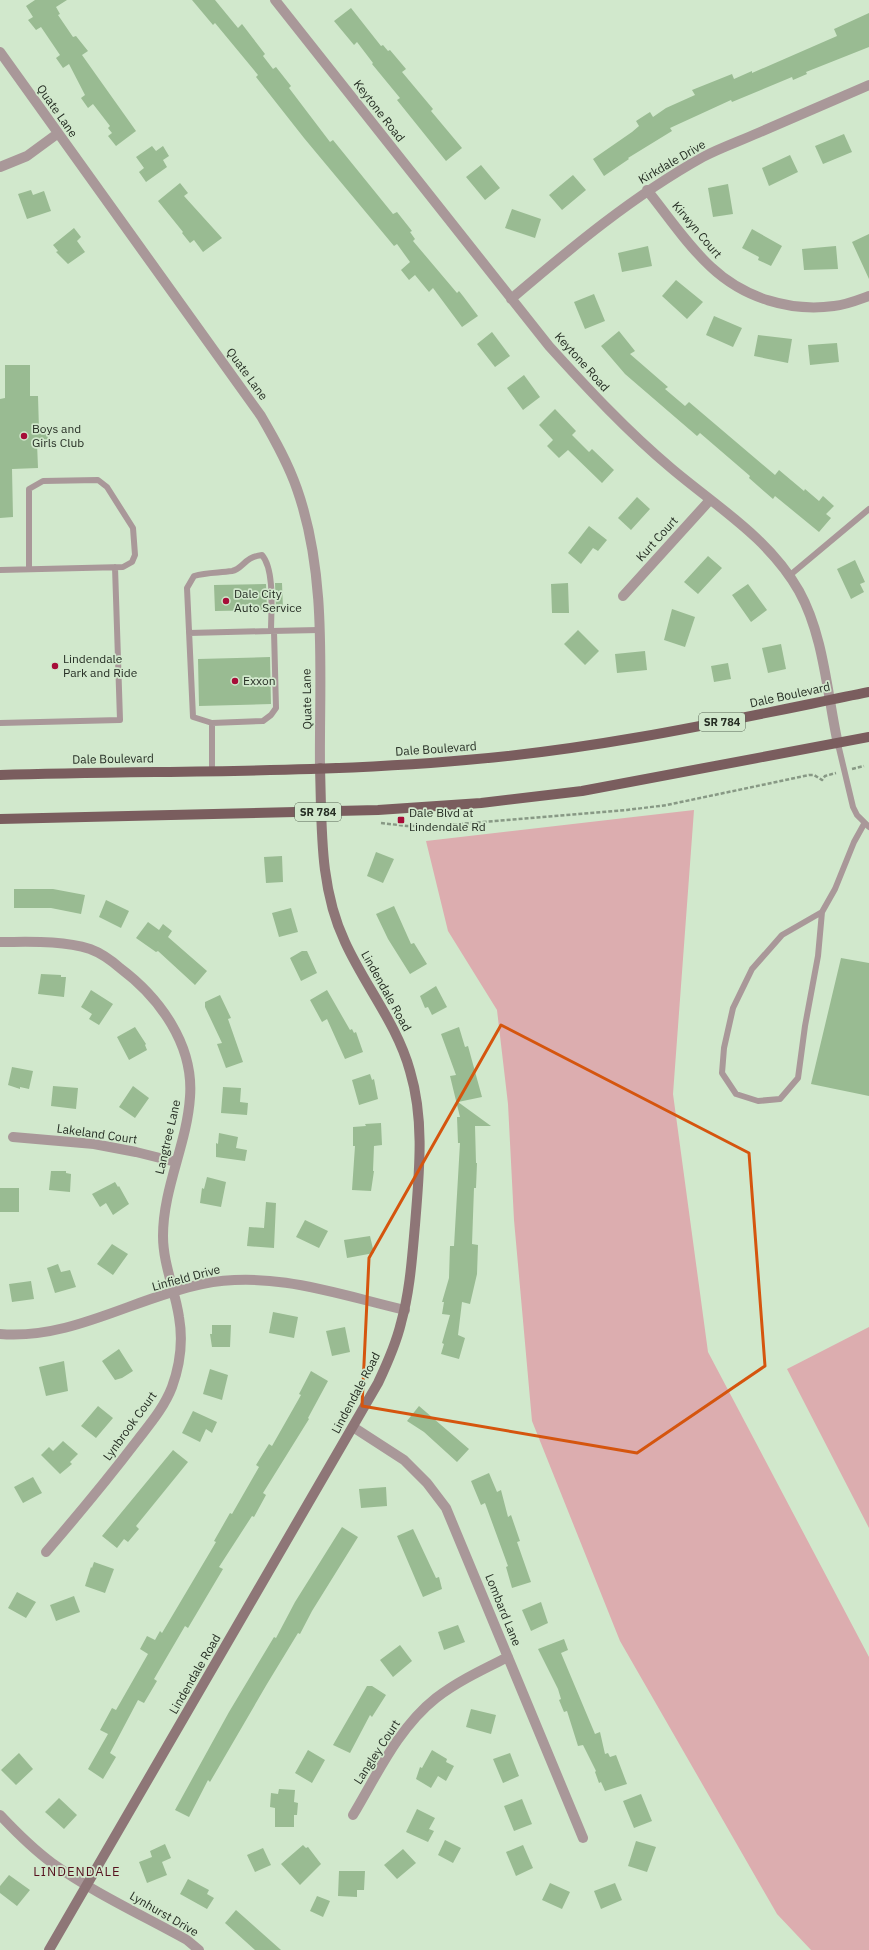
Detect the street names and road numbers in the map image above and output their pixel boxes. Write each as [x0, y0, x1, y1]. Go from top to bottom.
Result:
street label: Keytone Road [351, 77, 408, 145]
street label: Quate Lane [34, 81, 81, 140]
street label: Kirkdale Drive [635, 136, 708, 187]
street label: Kirwyn Court [669, 198, 725, 261]
street label: Keytone Road [552, 329, 613, 394]
street label: Quate Lane [223, 345, 272, 403]
street label: Kurt Court [633, 513, 681, 564]
street label: Quate Lane [298, 668, 315, 730]
street label: Dale Boulevard [748, 679, 831, 710]
road number: SR 784 [699, 713, 745, 731]
street label: Dale Boulevard [395, 738, 477, 759]
street label: Dale Boulevard [72, 750, 154, 767]
road number: SR 784 [295, 803, 341, 821]
street label: Lindendale Road [358, 948, 415, 1034]
street label: Langtree Lane [152, 1098, 183, 1176]
street label: Lakeland Court [56, 1120, 138, 1147]
street label: Linfield Drive [150, 1261, 222, 1294]
street label: Lindendale Road [328, 1350, 383, 1436]
street label: Lynbrook Court [99, 1388, 160, 1463]
street label: Lombard Lane [482, 1572, 525, 1648]
street label: Lindendale Road [166, 1631, 224, 1716]
street label: Langley Court [350, 1717, 403, 1787]
street label: Lynhurst Drive [127, 1888, 202, 1940]

